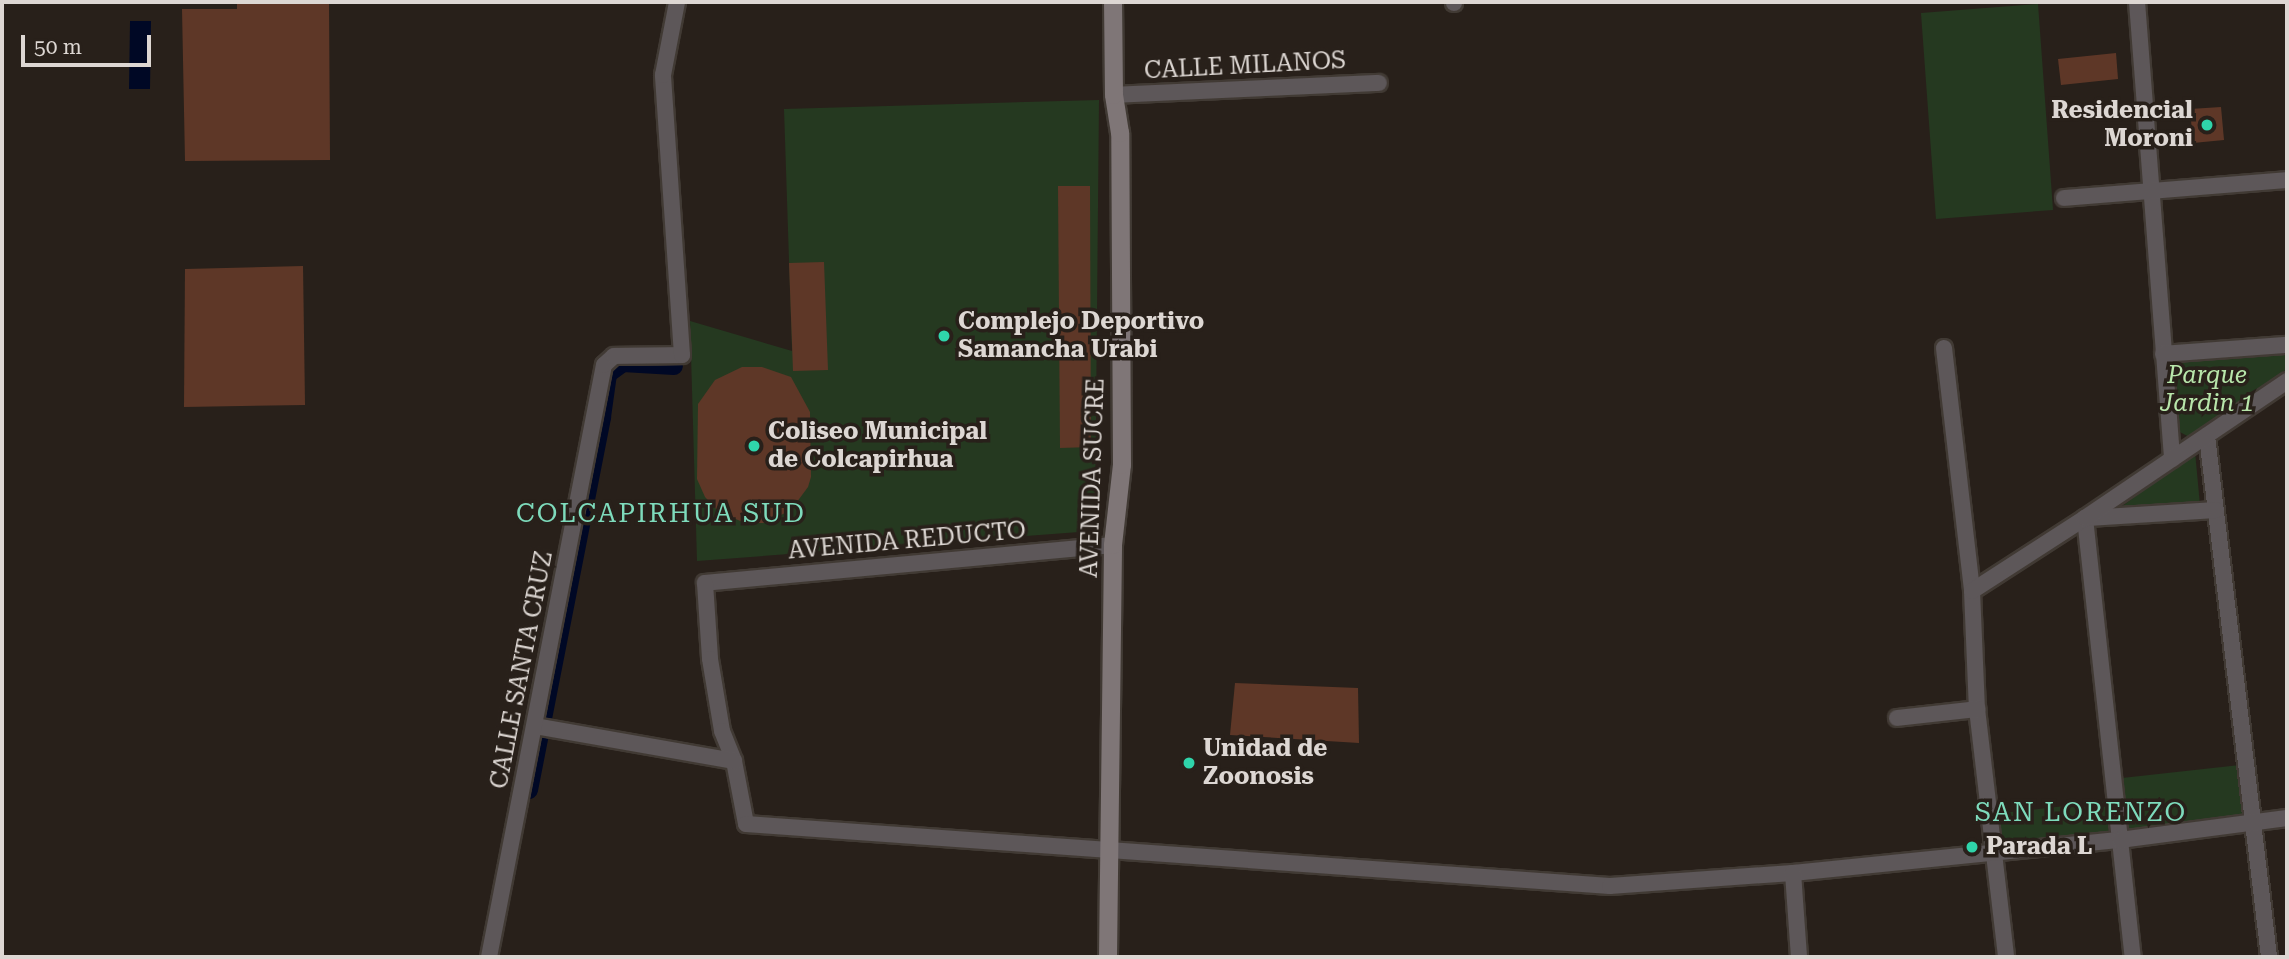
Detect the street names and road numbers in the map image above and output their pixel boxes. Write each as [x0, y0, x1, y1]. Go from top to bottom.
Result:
street label: CALLE MILANOS [1143, 46, 1347, 86]
street label: AVENIDA SUCRE [1075, 378, 1111, 578]
street label: AVENIDA REDUCTO [787, 516, 1027, 566]
street label: CALLE SANTA CRUZ [485, 549, 559, 791]

